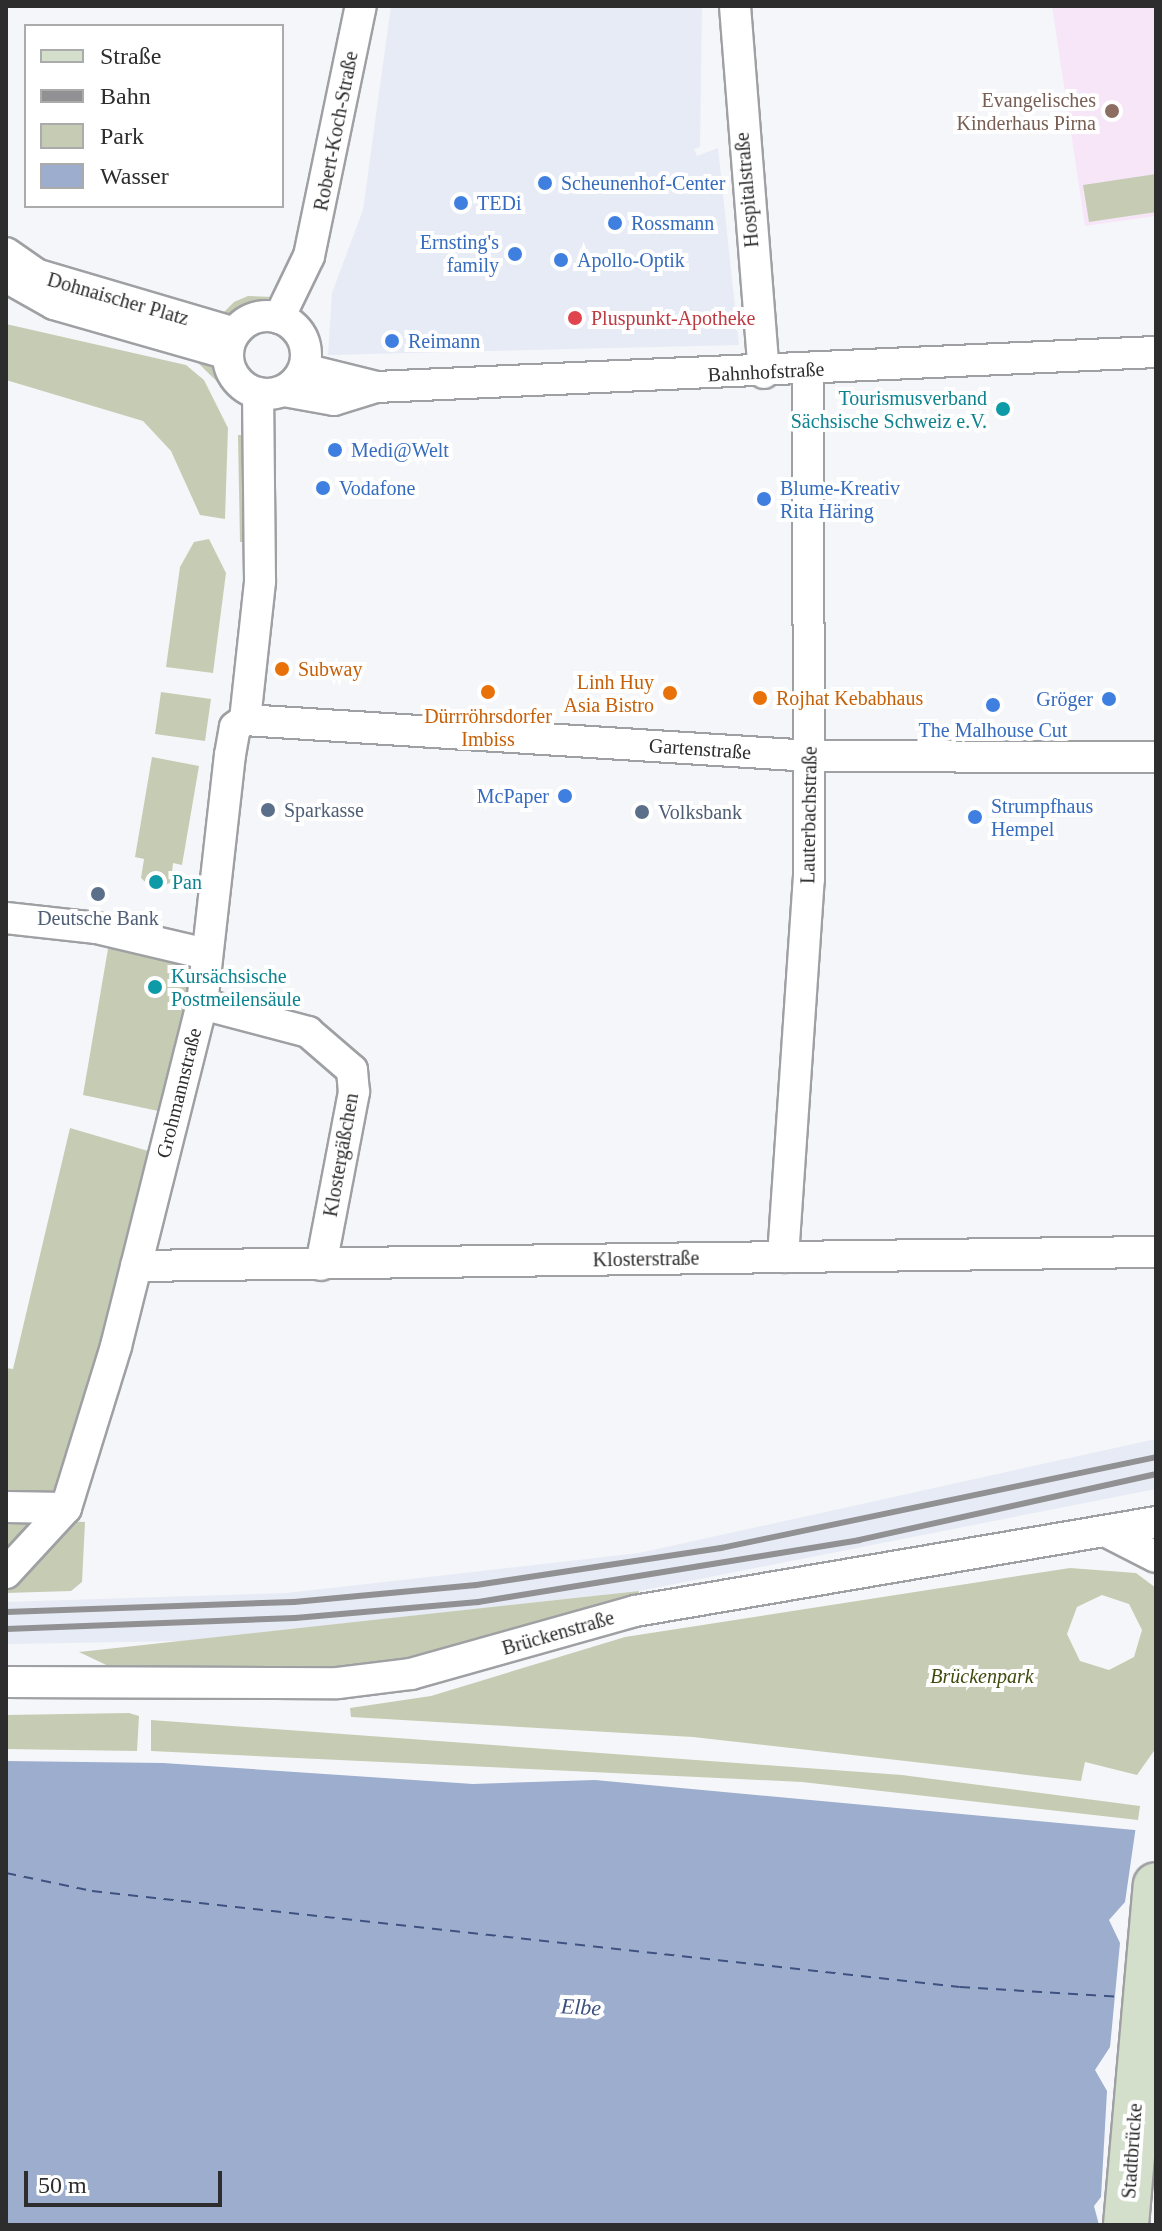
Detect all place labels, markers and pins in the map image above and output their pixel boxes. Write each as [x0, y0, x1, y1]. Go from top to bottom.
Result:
place label: Evangelisches Kinderhaus Pirna [957, 88, 1096, 135]
marker: Evangelisches Kinderhaus Pirna [1103, 102, 1121, 120]
place label: Scheunenhof-Center [561, 171, 725, 195]
marker: Scheunenhof-Center [536, 174, 554, 192]
place label: TEDi [477, 191, 521, 215]
marker: TEDi [452, 194, 470, 212]
place label: Rossmann [631, 211, 714, 235]
marker: Rossmann [606, 214, 624, 232]
place label: Ernsting's family [420, 230, 499, 277]
marker: Ernsting's family [506, 245, 524, 263]
place label: Apollo-Optik [577, 248, 685, 272]
marker: Apollo-Optik [552, 251, 570, 269]
place label: Pluspunkt-Apotheke [591, 306, 755, 330]
marker: Pluspunkt-Apotheke [566, 309, 584, 327]
place label: Reimann [408, 329, 480, 353]
marker: Reimann [383, 332, 401, 350]
place label: Tourismusverband Sächsische Schweiz e.V. [791, 386, 987, 433]
marker: Tourismusverband Sächsische Schweiz e.V. [994, 400, 1012, 418]
place label: Medi@Welt [351, 438, 449, 462]
marker: Medi@Welt [326, 441, 344, 459]
place label: Vodafone [339, 476, 415, 500]
place label: Blume-Kreativ Rita Häring [780, 476, 900, 523]
marker: Vodafone [314, 479, 332, 497]
marker: Blume-Kreativ Rita Häring [755, 490, 773, 508]
place label: Subway [298, 657, 362, 681]
marker: Subway [273, 660, 291, 678]
place label: Linh Huy Asia Bistro [563, 670, 654, 717]
marker: Dürrröhrsdorfer Imbiss [479, 683, 497, 701]
marker: Linh Huy Asia Bistro [661, 684, 679, 702]
place label: Rojhat Kebabhaus [776, 686, 923, 710]
place label: Gröger [1036, 687, 1093, 711]
marker: Rojhat Kebabhaus [751, 689, 769, 707]
marker: Gröger [1100, 690, 1118, 708]
marker: The Malhouse Cut [984, 696, 1002, 714]
place label: Dürrröhrsdorfer Imbiss [424, 704, 552, 751]
place label: The Malhouse Cut [919, 718, 1067, 742]
place label: McPaper [477, 784, 549, 808]
marker: McPaper [556, 787, 574, 805]
place label: Strumpfhaus Hempel [991, 794, 1093, 841]
place label: Sparkasse [284, 798, 364, 822]
place label: Volksbank [658, 800, 742, 824]
marker: Sparkasse [259, 801, 277, 819]
marker: Volksbank [633, 803, 651, 821]
marker: Strumpfhaus Hempel [966, 808, 984, 826]
place label: Pan [172, 870, 202, 894]
marker: Pan [147, 873, 165, 891]
marker: Deutsche Bank [89, 885, 107, 903]
place label: Deutsche Bank [37, 906, 159, 930]
place label: Kursächsische Postmeilensäule [171, 964, 301, 1011]
marker: Kursächsische Postmeilensäule [146, 978, 164, 996]

